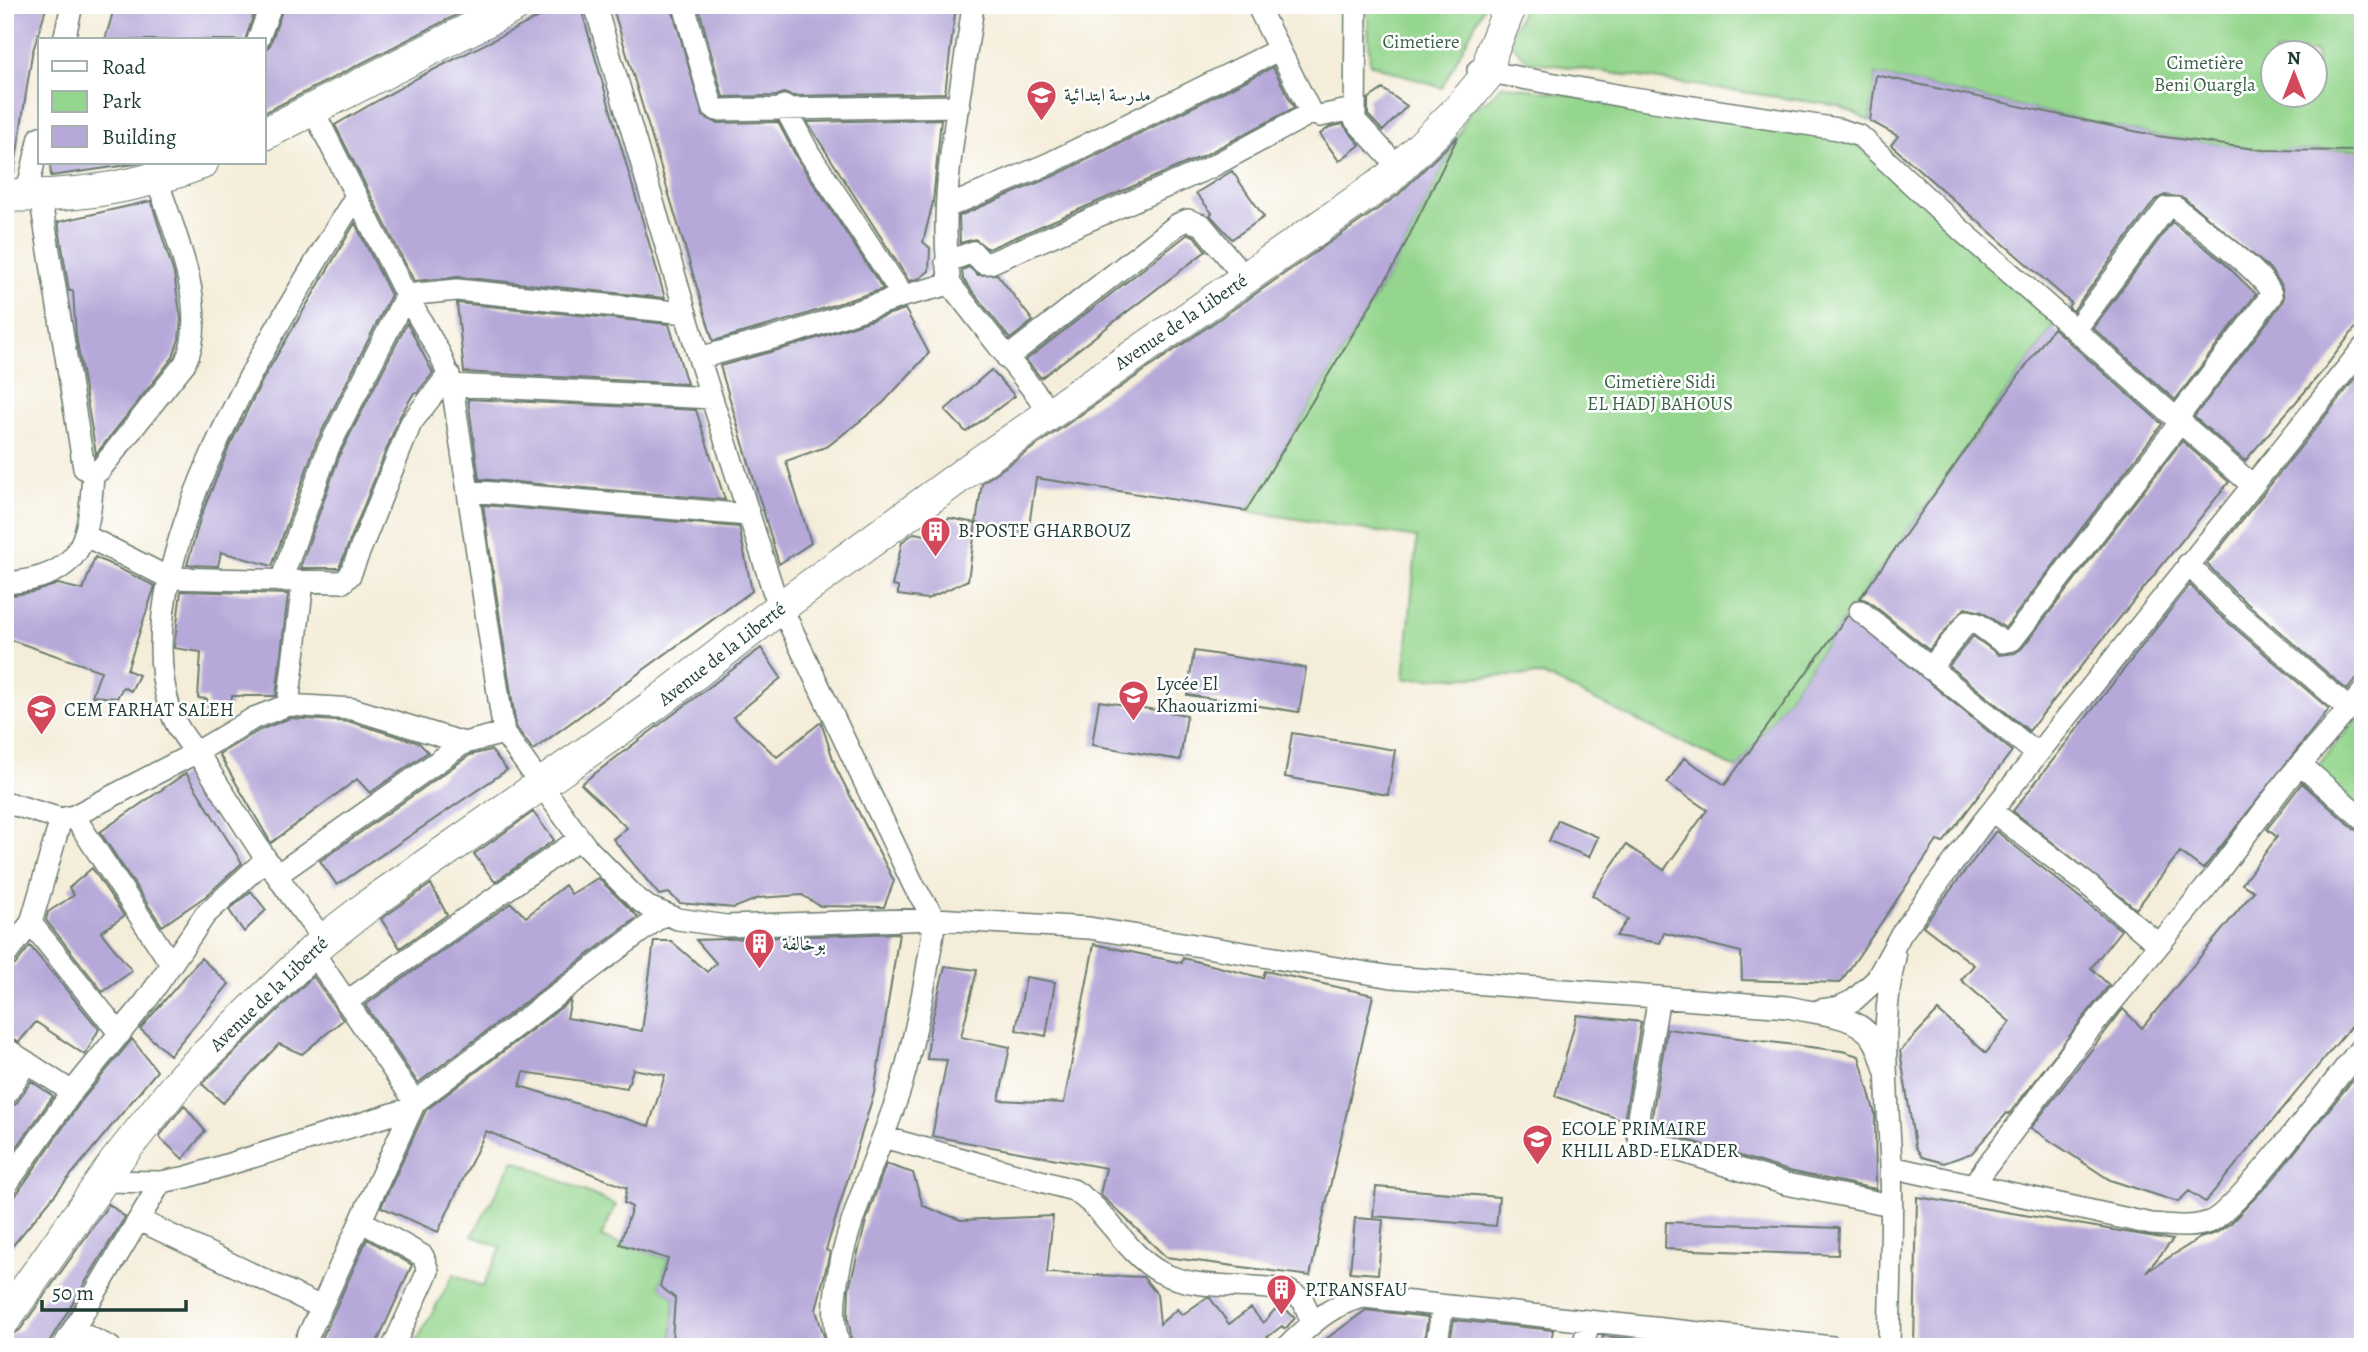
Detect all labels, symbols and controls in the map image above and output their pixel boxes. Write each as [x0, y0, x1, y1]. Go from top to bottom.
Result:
park label: Cimetiere [1383, 29, 1459, 55]
legend [38, 38, 266, 164]
north arrow [2260, 38, 2330, 108]
text: N [2287, 45, 2301, 71]
park label: Cimetière Beni Ouargla [2154, 50, 2256, 98]
text: Road [102, 53, 146, 81]
school or university icon: مدرسة ابتدائية [1024, 78, 1058, 122]
place label: مدرسة ابتدائية [1064, 82, 1151, 108]
text: Park [102, 87, 142, 115]
text: Building [102, 123, 177, 151]
street label: Avenue de la Liberté [1109, 268, 1253, 377]
park label: Cimetière Sidi EL HADJ BAHOUS [1587, 369, 1733, 417]
building icon: B.POSTE GHARBOUZ [918, 514, 952, 558]
place label: B.POSTE GHARBOUZ [958, 518, 1131, 544]
street label: Avenue de la Liberté [652, 596, 791, 713]
place label: Lycée El Khaouarizmi [1156, 671, 1258, 719]
school or university icon: Lycée El Khaouarizmi [1116, 678, 1150, 722]
school or university icon: CEM FARHAT SALEH [24, 693, 58, 737]
place label: CEM FARHAT SALEH [64, 697, 234, 723]
building icon: بوخالفة [742, 927, 776, 971]
street label: Avenue de la Liberté [203, 931, 334, 1058]
place label: بوخالفة [782, 931, 826, 957]
place label: ECOLE PRIMAIRE KHLIL ABD-ELKADER [1561, 1116, 1739, 1164]
school or university icon: ECOLE PRIMAIRE KHLIL ABD-ELKADER [1521, 1123, 1555, 1167]
scale bar [42, 1268, 186, 1312]
building icon: P.TRANSFAU [1265, 1273, 1299, 1317]
place label: P.TRANSFAU [1305, 1277, 1407, 1303]
text: 50 m [52, 1279, 94, 1307]

